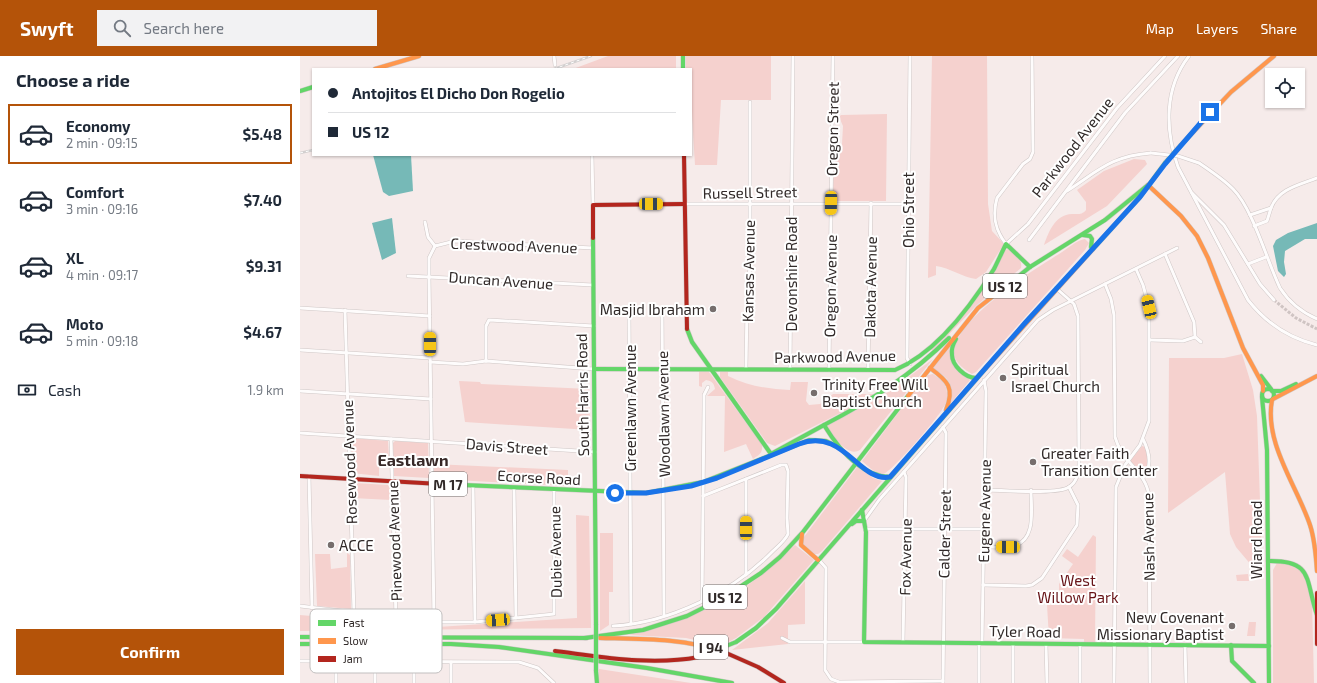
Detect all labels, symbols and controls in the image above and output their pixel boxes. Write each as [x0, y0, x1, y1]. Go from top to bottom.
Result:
search box [97, 10, 377, 46]
text: Swyft [20, 17, 73, 40]
icon: search [111, 17, 133, 39]
text: Search here [143, 19, 224, 37]
text: Map [1146, 20, 1174, 37]
text: Layers [1196, 20, 1238, 37]
text: Share [1260, 20, 1297, 37]
map controls [1265, 68, 1305, 108]
button: locate [1265, 68, 1305, 108]
text: Choose a ride [16, 69, 130, 91]
street label: Oregon Street [822, 81, 842, 176]
text: Antojitos El Dicho Don Rogelio [352, 84, 565, 102]
street label: Parkwood Avenue [1027, 93, 1117, 201]
route end [1201, 103, 1219, 121]
icon: car [18, 116, 54, 152]
text: Economy [66, 117, 131, 135]
text: US 12 [352, 123, 390, 141]
text: $5.48 [243, 125, 282, 143]
text: 2 min · 09:15 [66, 135, 138, 151]
street label: Ohio Street [899, 172, 917, 248]
icon: car [18, 182, 54, 218]
street label: Russell Street [703, 182, 798, 202]
text: Comfort [66, 183, 124, 201]
text: $7.40 [243, 191, 282, 209]
car [825, 191, 837, 215]
car [639, 198, 663, 210]
text: 3 min · 09:16 [66, 201, 138, 217]
street label: Devonshire Road [782, 217, 800, 331]
street label: Kansas Avenue [738, 220, 758, 322]
street label: Crestwood Avenue [450, 234, 578, 256]
street label: Oregon Avenue [820, 234, 840, 338]
street label: Dakota Avenue [860, 236, 880, 338]
icon: car [18, 248, 54, 284]
text: XL [66, 249, 84, 267]
text: $9.31 [246, 257, 282, 275]
text: 4 min · 09:17 [66, 267, 138, 283]
street label: Duncan Avenue [448, 267, 554, 293]
road number: US 12 [983, 274, 1027, 298]
car [1140, 294, 1158, 320]
place label: Masjid Ibraham [600, 300, 705, 319]
marker: Masjid Ibraham [708, 304, 718, 314]
icon: car [18, 314, 54, 350]
text: Moto [66, 315, 104, 333]
text: $4.67 [243, 323, 282, 341]
car [424, 332, 436, 356]
text: 5 min · 09:18 [66, 333, 138, 349]
street label: South Harris Road [572, 333, 592, 457]
street label: Greenlawn Avenue [621, 344, 639, 472]
street label: Parkwood Avenue [774, 346, 896, 366]
street label: Woodlawn Avenue [653, 351, 673, 477]
place label: Spiritual Israel Church [1011, 360, 1100, 395]
marker: Spiritual Israel Church [998, 373, 1008, 383]
place label: Trinity Free Will Baptist Church [822, 375, 928, 410]
icon: cash [16, 379, 38, 401]
text: Cash [48, 381, 81, 399]
text: 1.9 km [248, 382, 284, 398]
marker: Trinity Free Will Baptist Church [809, 388, 819, 398]
street label: Rosewood Avenue [338, 399, 360, 525]
street label: Davis Street [465, 434, 549, 458]
place label: Greater Faith Transition Center [1041, 444, 1158, 479]
district label: Eastlawn [377, 450, 449, 469]
marker: Greater Faith Transition Center [1028, 457, 1038, 467]
street label: Eugene Avenue [974, 459, 994, 563]
street label: Ecorse Road [497, 466, 581, 488]
road number: M 17 [429, 472, 467, 496]
street label: Pinewood Avenue [383, 480, 405, 602]
route start [606, 484, 624, 502]
street label: Calder Street [934, 489, 954, 578]
street label: Nash Avenue [1138, 493, 1158, 581]
street label: Wiard Road [1247, 501, 1265, 579]
street label: Dubie Avenue [545, 506, 565, 598]
car [740, 516, 752, 540]
street label: Fox Avenue [895, 518, 915, 596]
place label: ACCE [339, 536, 374, 554]
marker: ACCE [326, 540, 336, 550]
car [996, 541, 1020, 553]
park label: West Willow Park [1037, 571, 1119, 606]
road number: US 12 [703, 585, 747, 609]
place label: New Covenant Missionary Baptist [1097, 608, 1224, 643]
legend [310, 609, 442, 673]
car [486, 613, 510, 627]
text: Fast [343, 616, 365, 629]
street label: Tyler Road [989, 621, 1061, 641]
marker: New Covenant Missionary Baptist [1227, 621, 1237, 631]
button: Confirm [16, 629, 284, 675]
text: Slow [343, 634, 368, 647]
road number: I 94 [694, 635, 728, 659]
text: Jam [343, 652, 362, 665]

